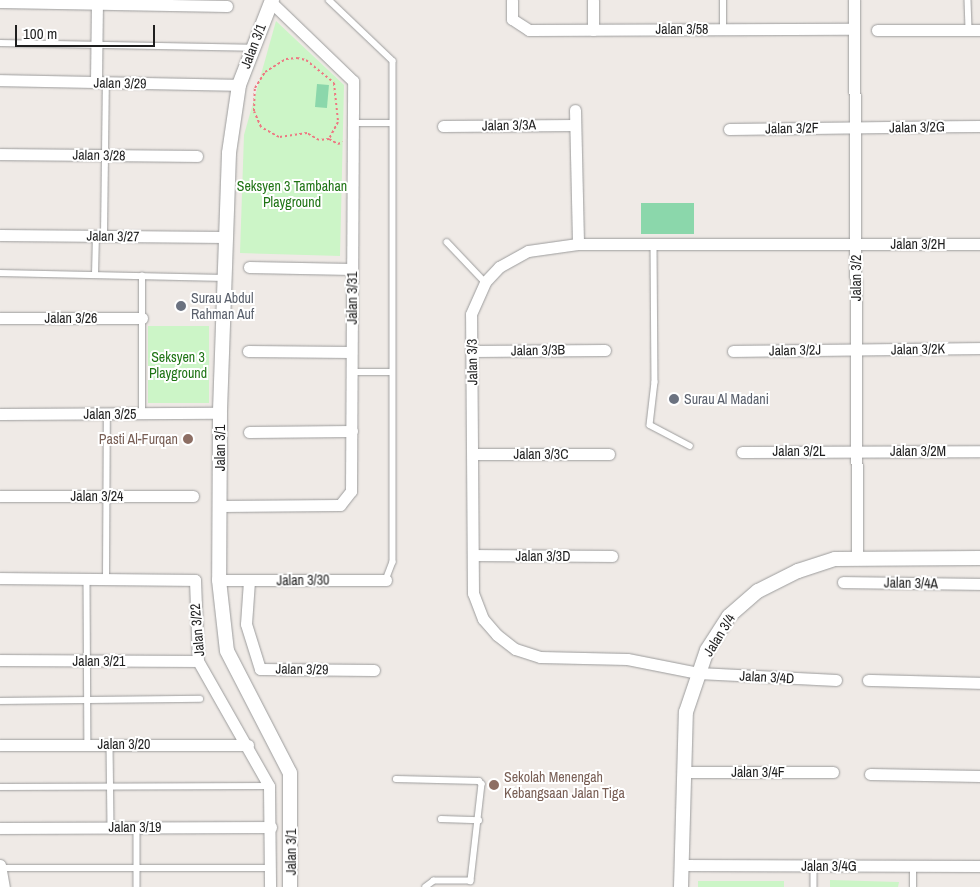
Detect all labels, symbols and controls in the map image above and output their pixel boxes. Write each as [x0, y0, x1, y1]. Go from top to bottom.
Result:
scale bar [18, 15, 158, 47]
street label: Jalan 3/1 [237, 21, 269, 71]
street label: Jalan 3/58 [656, 21, 708, 37]
text: 100 m [23, 23, 57, 44]
street label: Jalan 3/29 [93, 74, 147, 92]
street label: Jalan 3/3A [482, 116, 536, 134]
street label: Jalan 3/2G [889, 118, 945, 136]
street label: Jalan 3/2F [765, 119, 819, 137]
street label: Jalan 3/28 [72, 146, 126, 164]
park label: Seksyen 3 Tambahan Playground [237, 178, 347, 210]
street label: Jalan 3/27 [86, 227, 140, 245]
street label: Jalan 3/2H [891, 236, 945, 252]
street label: Jalan 3/2 [848, 255, 864, 301]
street label: Jalan 3/31 [344, 272, 360, 324]
place label: Surau Abdul Rahman Auf [191, 290, 255, 322]
marker: Surau Abdul Rahman Auf [175, 300, 187, 312]
street label: Jalan 3/26 [45, 310, 97, 326]
street label: Jalan 3/3 [463, 339, 481, 385]
street label: Jalan 3/2K [891, 340, 945, 358]
street label: Jalan 3/3B [511, 341, 565, 359]
street label: Jalan 3/2J [769, 341, 821, 359]
park label: Seksyen 3 Playground [149, 349, 207, 382]
place label: Surau Al Madani [684, 391, 770, 407]
marker: Surau Al Madani [668, 393, 680, 405]
street label: Jalan 3/25 [84, 406, 136, 422]
street label: Jalan 3/1 [212, 425, 228, 471]
place label: Pasti Al-Furqan [98, 431, 178, 447]
marker: Pasti Al-Furqan [182, 433, 194, 445]
street label: Jalan 3/2L [773, 443, 825, 459]
street label: Jalan 3/2M [890, 443, 946, 459]
street label: Jalan 3/3C [514, 446, 568, 462]
street label: Jalan 3/24 [71, 488, 123, 504]
street label: Jalan 3/3D [516, 548, 570, 564]
street label: Jalan 3/30 [276, 571, 330, 589]
street label: Jalan 3/4A [884, 574, 938, 592]
street label: Jalan 3/22 [186, 603, 208, 657]
street label: Jalan 3/4 [700, 611, 738, 659]
street label: Jalan 3/21 [73, 653, 125, 669]
street label: Jalan 3/29 [275, 660, 329, 678]
street label: Jalan 3/4D [739, 667, 795, 687]
street label: Jalan 3/20 [98, 736, 150, 752]
street label: Jalan 3/4F [731, 764, 785, 780]
place label: Sekolah Menengah Kebangsaan Jalan Tiga [504, 769, 625, 802]
marker: Sekolah Menengah Kebangsaan Jalan Tiga [488, 779, 500, 791]
street label: Jalan 3/19 [109, 819, 161, 835]
street label: Jalan 3/1 [283, 829, 299, 875]
street label: Jalan 3/4G [801, 858, 857, 874]

